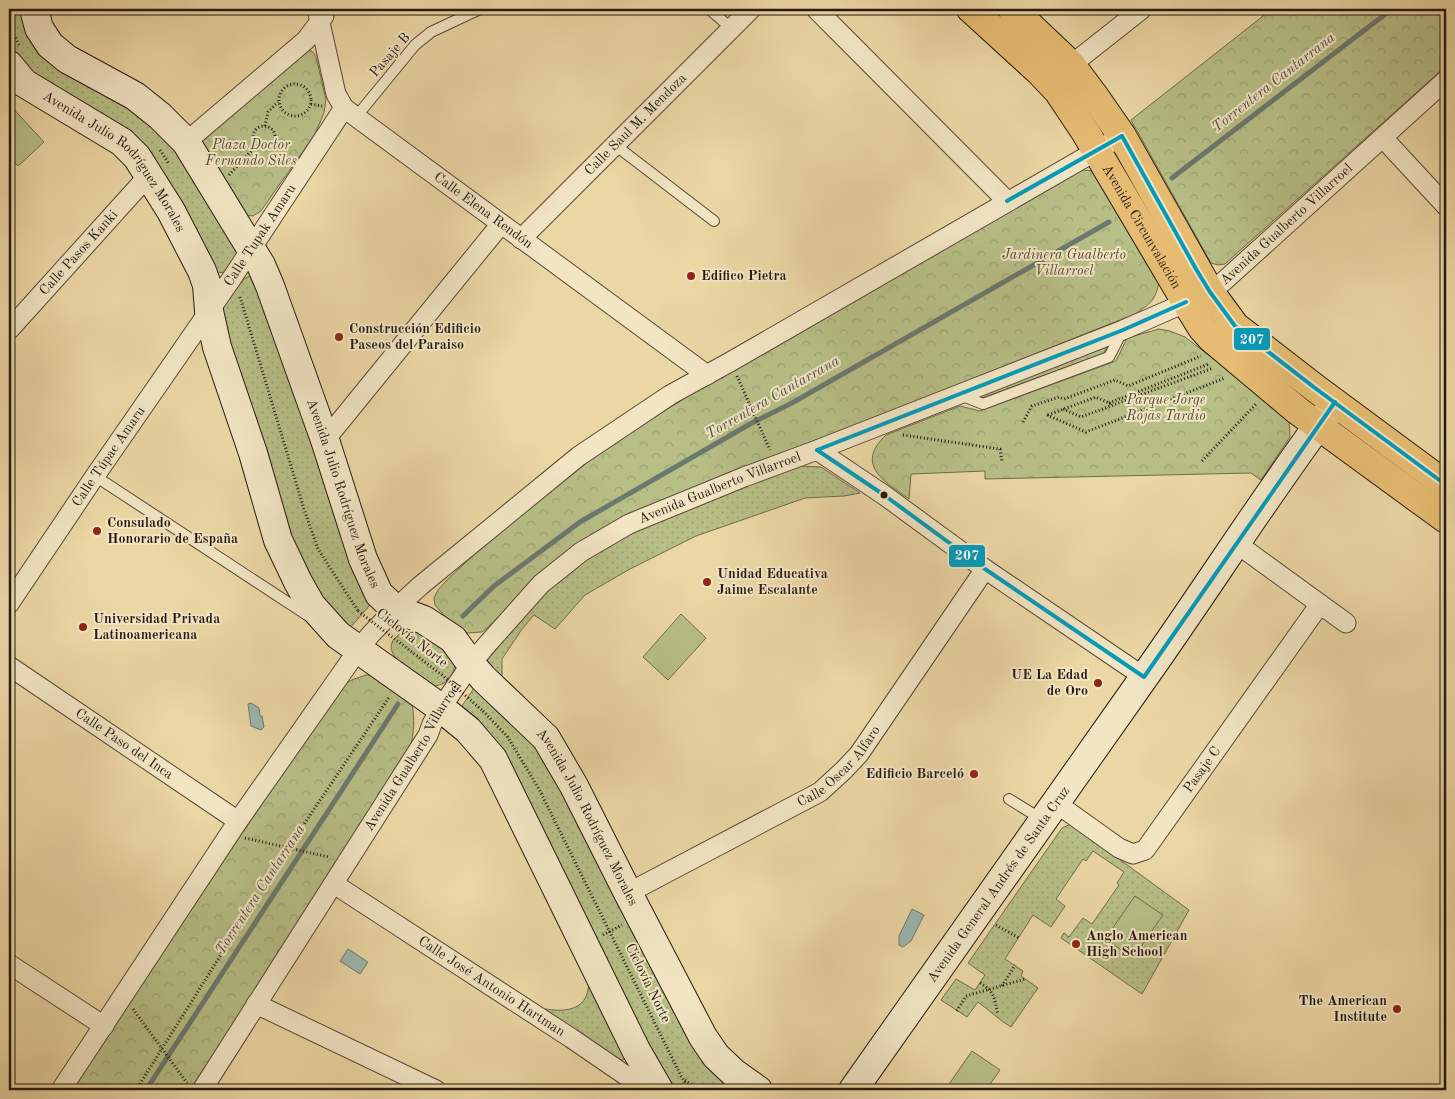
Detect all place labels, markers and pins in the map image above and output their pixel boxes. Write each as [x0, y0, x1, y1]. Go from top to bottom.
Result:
place label: Edifico Pietra [701, 269, 787, 283]
marker: Edifico Pietra [685, 270, 697, 282]
place label: Construcción Edificio Paseos del Paraiso [349, 322, 481, 352]
marker: Construcción Edificio Paseos del Paraiso [333, 331, 345, 343]
unlabelled marker [879, 490, 889, 500]
place label: Consulado Honorario de España [107, 516, 238, 546]
marker: Consulado Honorario de España [91, 525, 103, 537]
place label: Unidad Educativa Jaime Escalante [717, 567, 828, 597]
marker: Unidad Educativa Jaime Escalante [701, 576, 713, 588]
place label: Universidad Privada Latinoamericana [93, 612, 220, 642]
marker: Universidad Privada Latinoamericana [77, 621, 89, 633]
place label: UE La Edad de Oro [1011, 668, 1088, 698]
marker: UE La Edad de Oro [1092, 677, 1104, 689]
place label: Edificio Barceló [865, 767, 964, 781]
marker: Edificio Barceló [968, 768, 980, 780]
place label: Anglo American High School [1086, 929, 1188, 959]
marker: Anglo American High School [1070, 938, 1082, 950]
place label: The American Institute [1299, 994, 1387, 1024]
marker: The American Institute [1391, 1003, 1403, 1015]

